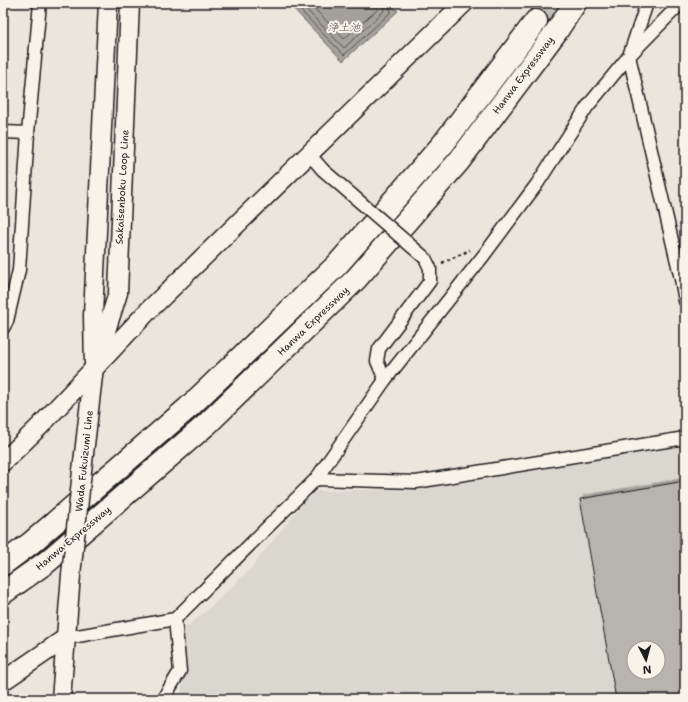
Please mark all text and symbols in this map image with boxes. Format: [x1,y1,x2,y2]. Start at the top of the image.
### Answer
water label: 浄土池 [328,20,361,35]
street label: Hanwa Expressway [490,33,557,116]
street label: Sakaisenboku Loop Line [113,129,132,245]
street label: Hanwa Expressway [275,283,352,358]
street label: Wada Fukuizumi Line [72,409,96,512]
street label: Hanwa Expressway [33,503,113,573]
north arrow [626,640,666,680]
text: N [642,662,652,677]

